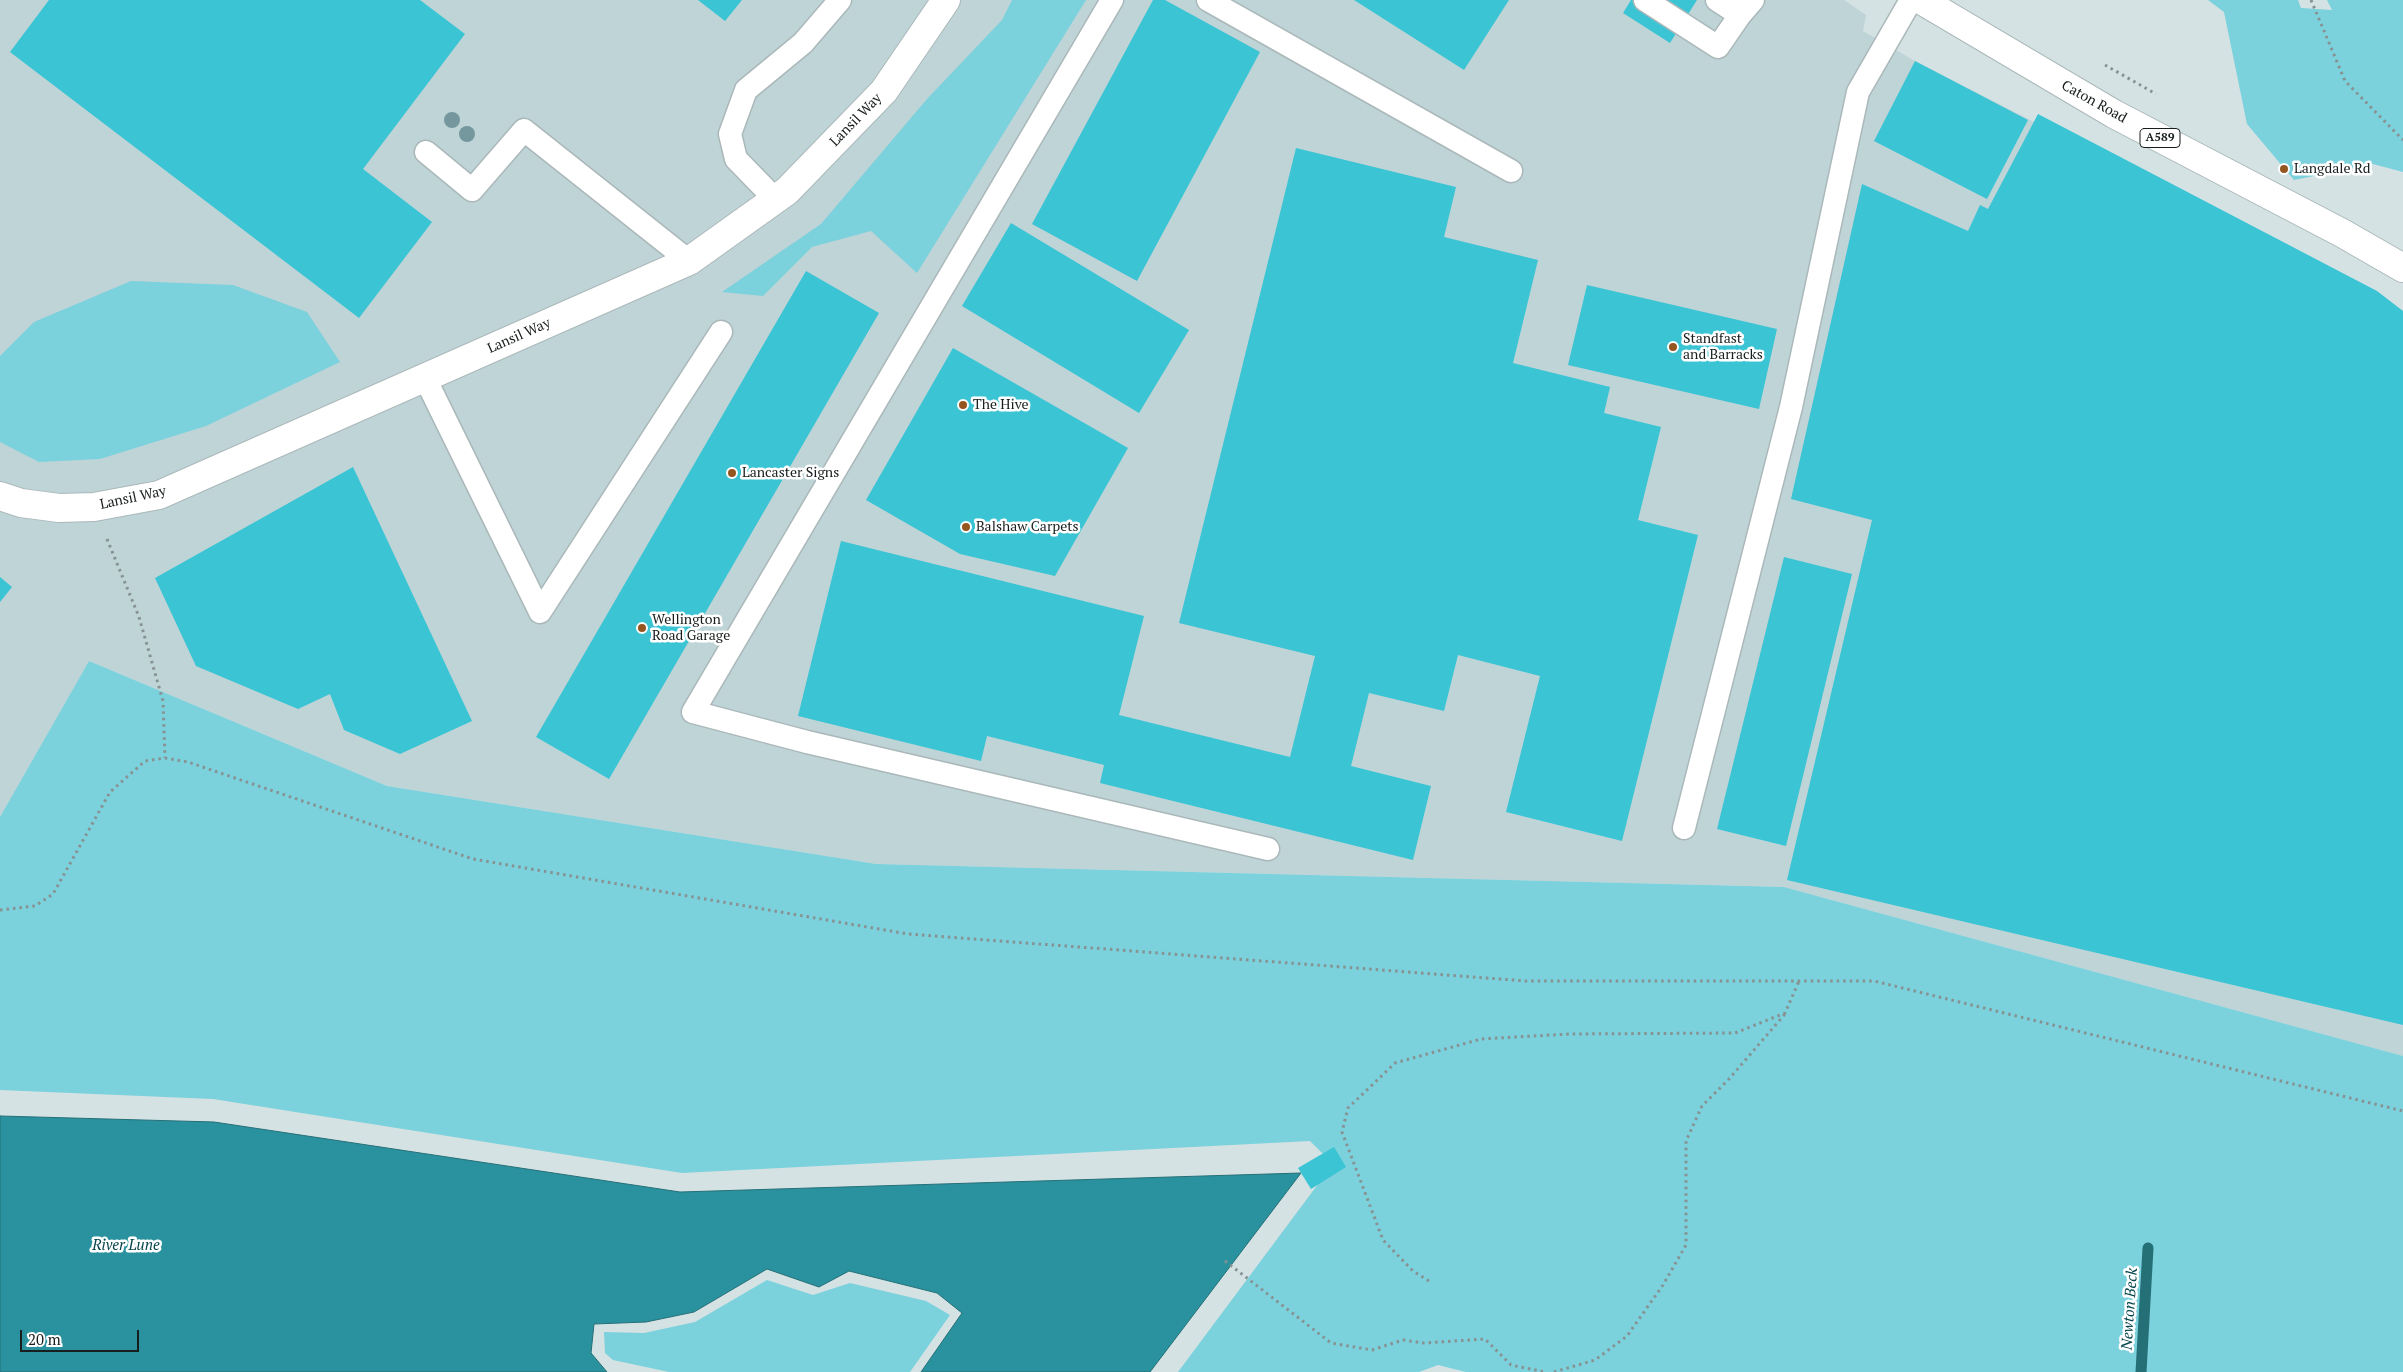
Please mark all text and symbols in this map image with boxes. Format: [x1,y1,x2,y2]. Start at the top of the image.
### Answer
street label: Caton Road [2058,77,2130,127]
street label: Lansil Way [827,90,885,150]
road number: A589 [2140,128,2180,148]
place label: Langdale Rd [2294,161,2371,177]
marker: Langdale Rd [2278,163,2290,175]
street label: Lansil Way [485,315,553,357]
place label: Standfast and Barracks [1683,331,1763,364]
marker: Standfast and Barracks [1667,341,1679,353]
place label: The Hive [973,397,1029,413]
marker: The Hive [957,399,969,411]
place label: Lancaster Signs [742,465,839,481]
marker: Lancaster Signs [726,467,738,479]
street label: Lansil Way [98,483,168,513]
place label: Balshaw Carpets [976,519,1079,535]
marker: Balshaw Carpets [960,521,972,533]
place label: Wellington Road Garage [652,612,730,644]
marker: Wellington Road Garage [636,622,648,634]
water label: River Lune [92,1237,160,1255]
water label: Newton Beck [2118,1267,2142,1351]
scale bar [22,1320,141,1352]
text: 20 m [28,1329,61,1349]

